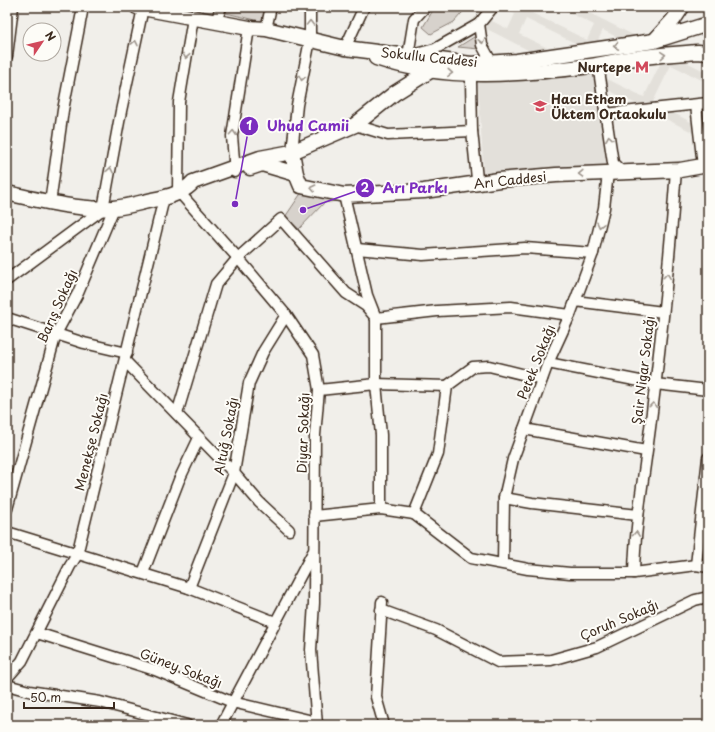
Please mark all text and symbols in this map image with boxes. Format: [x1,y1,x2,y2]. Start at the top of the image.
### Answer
one-way arrow [306,20,314,26]
north arrow [22,22,62,62]
text: N [41,28,60,45]
one-way arrow [477,37,485,44]
one-way arrow [131,40,139,46]
one-way arrow [613,41,619,50]
street label: Sokullu Caddesi [380,42,478,71]
one-way arrow [660,51,666,60]
one-way arrow [183,53,191,59]
place label: Nurtepe [578,57,631,76]
metro station icon: Nurtepe [634,59,650,75]
one-way arrow [447,68,453,77]
one-way arrow [298,75,307,81]
place label: Hacı Ethem Üktem Ortaokulu [551,89,667,123]
school or university icon: Hacı Ethem Üktem Ortaokulu [532,98,548,114]
callout: Uhud Camii [239,113,358,139]
text: Uhud Camii [267,115,349,136]
text: 1 [246,116,252,134]
one-way arrow [229,130,238,136]
one-way arrow [605,134,614,141]
street label: Arı Caddesi [473,166,547,193]
one-way arrow [105,167,114,173]
one-way arrow [578,169,584,178]
callout: Arı Parkı [355,175,456,201]
text: Arı Parkı [383,177,448,198]
text: 2 [361,178,370,196]
one-way arrow [309,185,316,193]
one-way arrow [596,221,605,228]
street label: Barış Sokağı [32,266,81,346]
one-way arrow [663,273,672,279]
street label: Şair Nigar Sokağı [626,314,659,425]
street label: Petek Sokağı [512,321,559,402]
street label: Menekşe Sokağı [69,391,112,493]
street label: Diyar Sokağı [292,392,313,474]
street label: Altuğ Sokağı [209,395,242,476]
one-way arrow [648,402,657,408]
one-way arrow [632,531,641,537]
street label: Çoruh Sokağı [577,594,661,645]
street label: Güney Sokağı [137,643,225,692]
scale bar [24,684,114,710]
text: 50 m [30,688,61,706]

